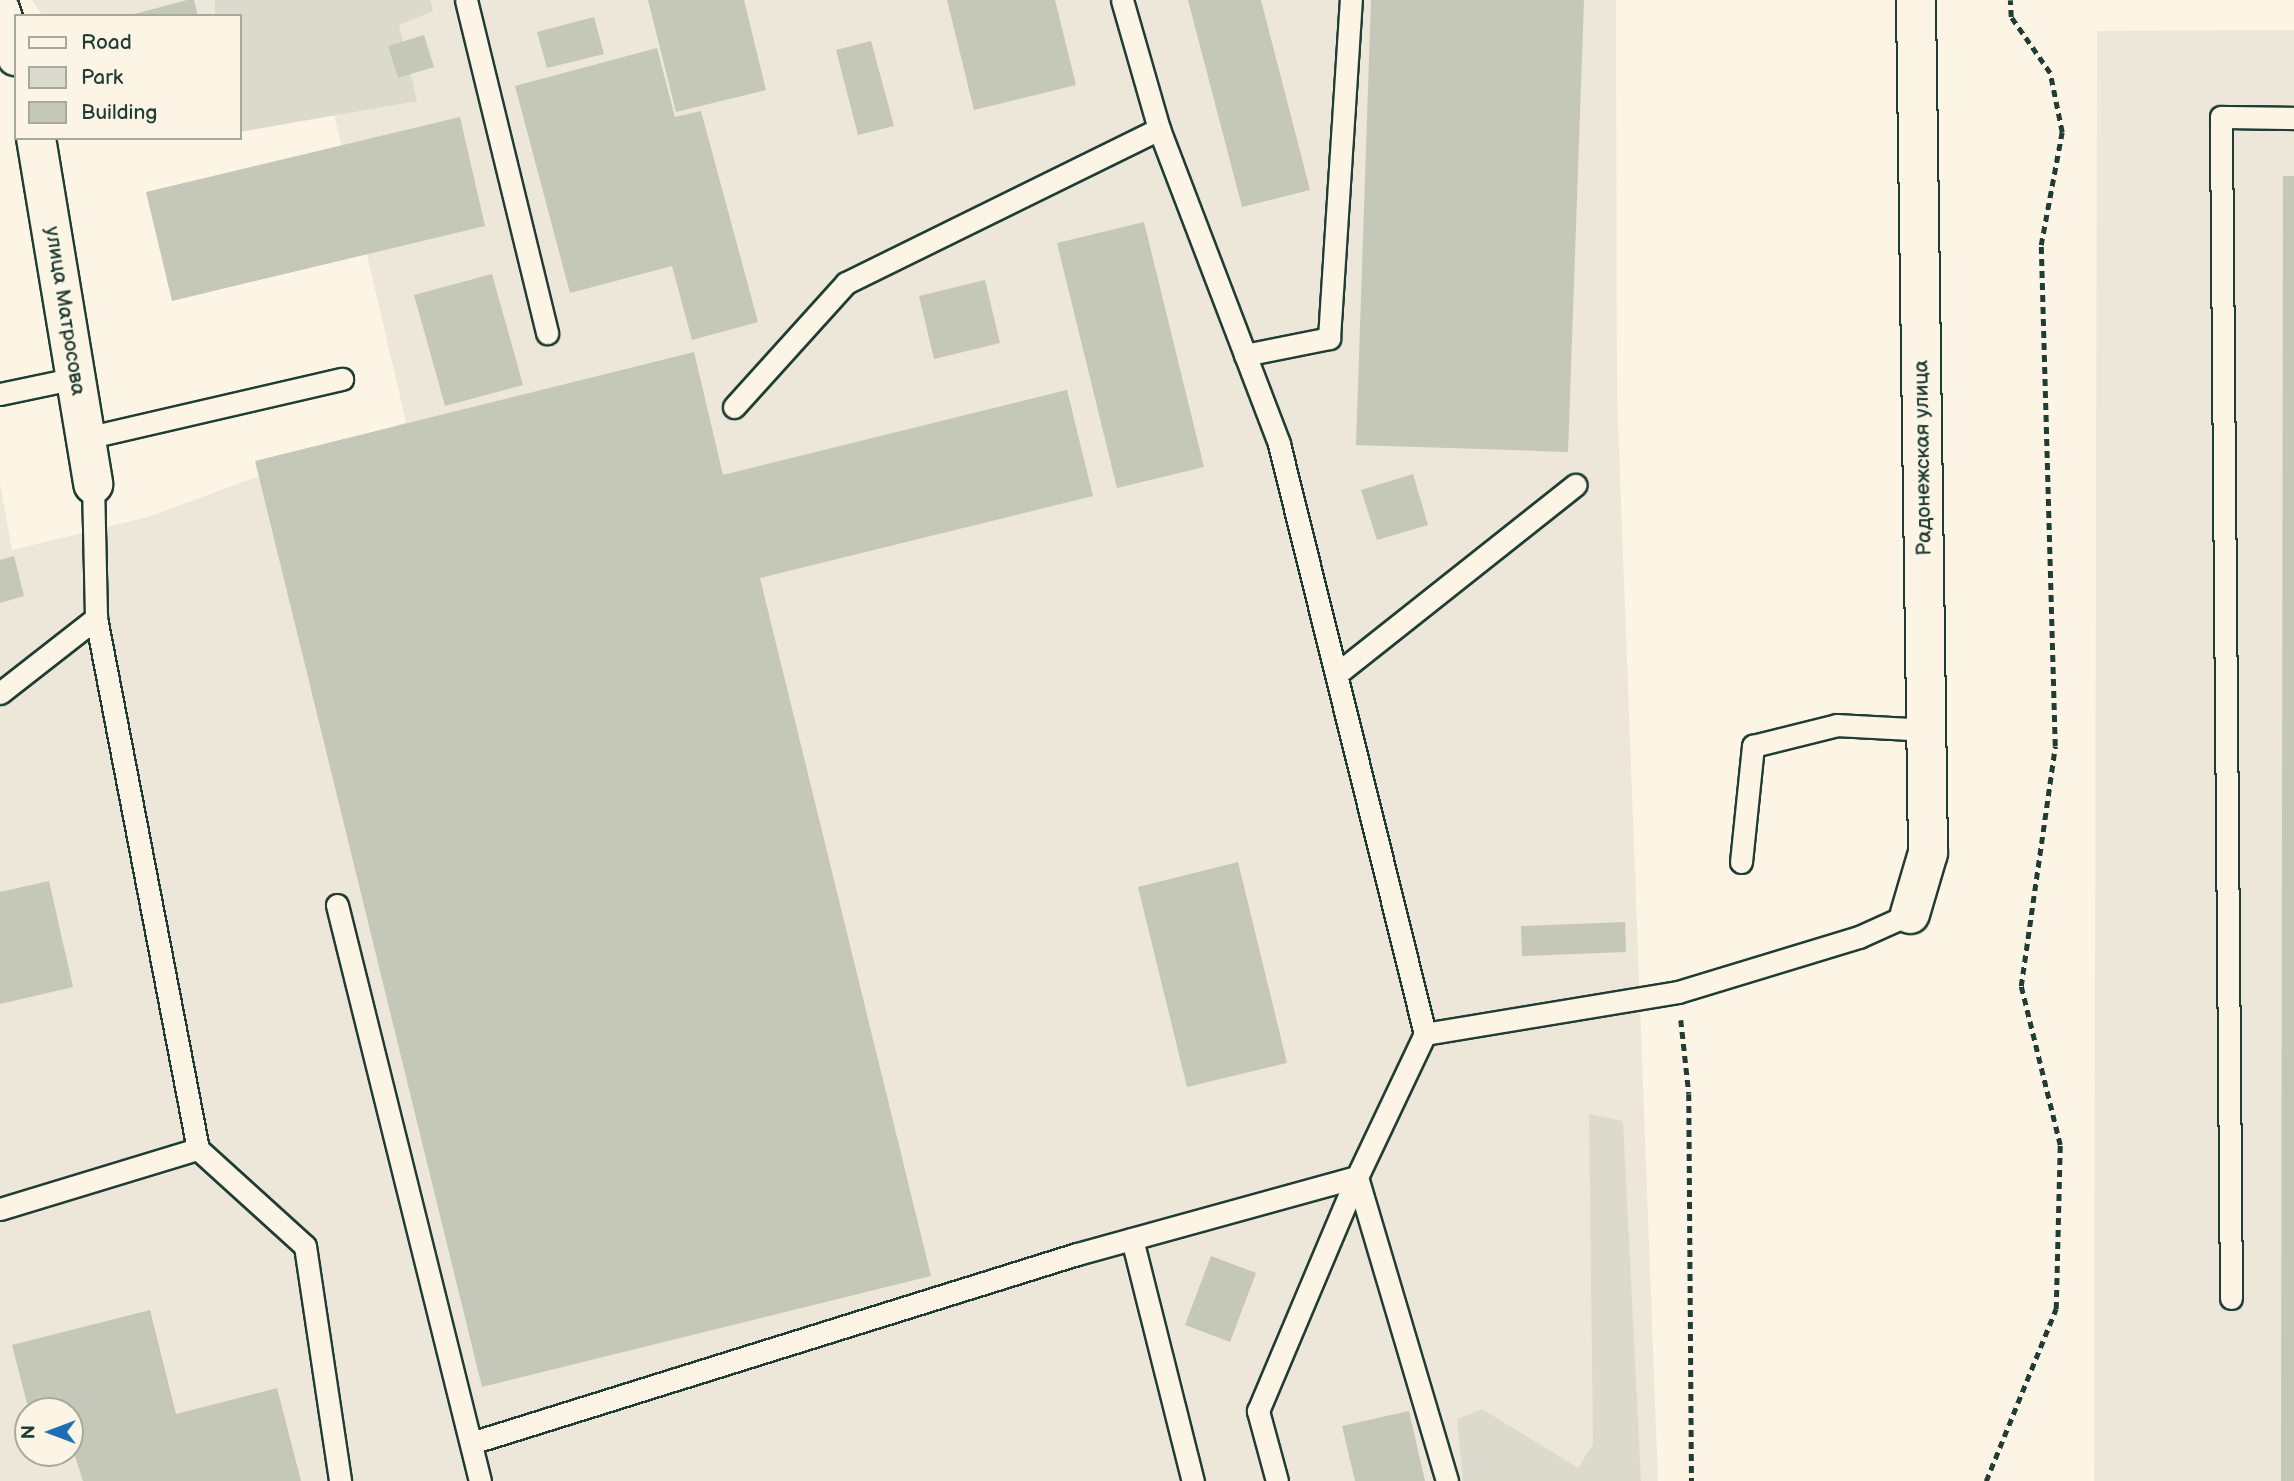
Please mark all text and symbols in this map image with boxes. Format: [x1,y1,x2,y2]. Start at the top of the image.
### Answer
legend [14,14,242,140]
text: Road [81,30,132,55]
text: Park [81,65,123,90]
text: Building [81,100,157,125]
street label: улица Матросова [39,225,91,397]
street label: Радонежская улица [1909,360,1937,556]
north arrow [14,1397,84,1467]
text: N [18,1425,41,1439]

